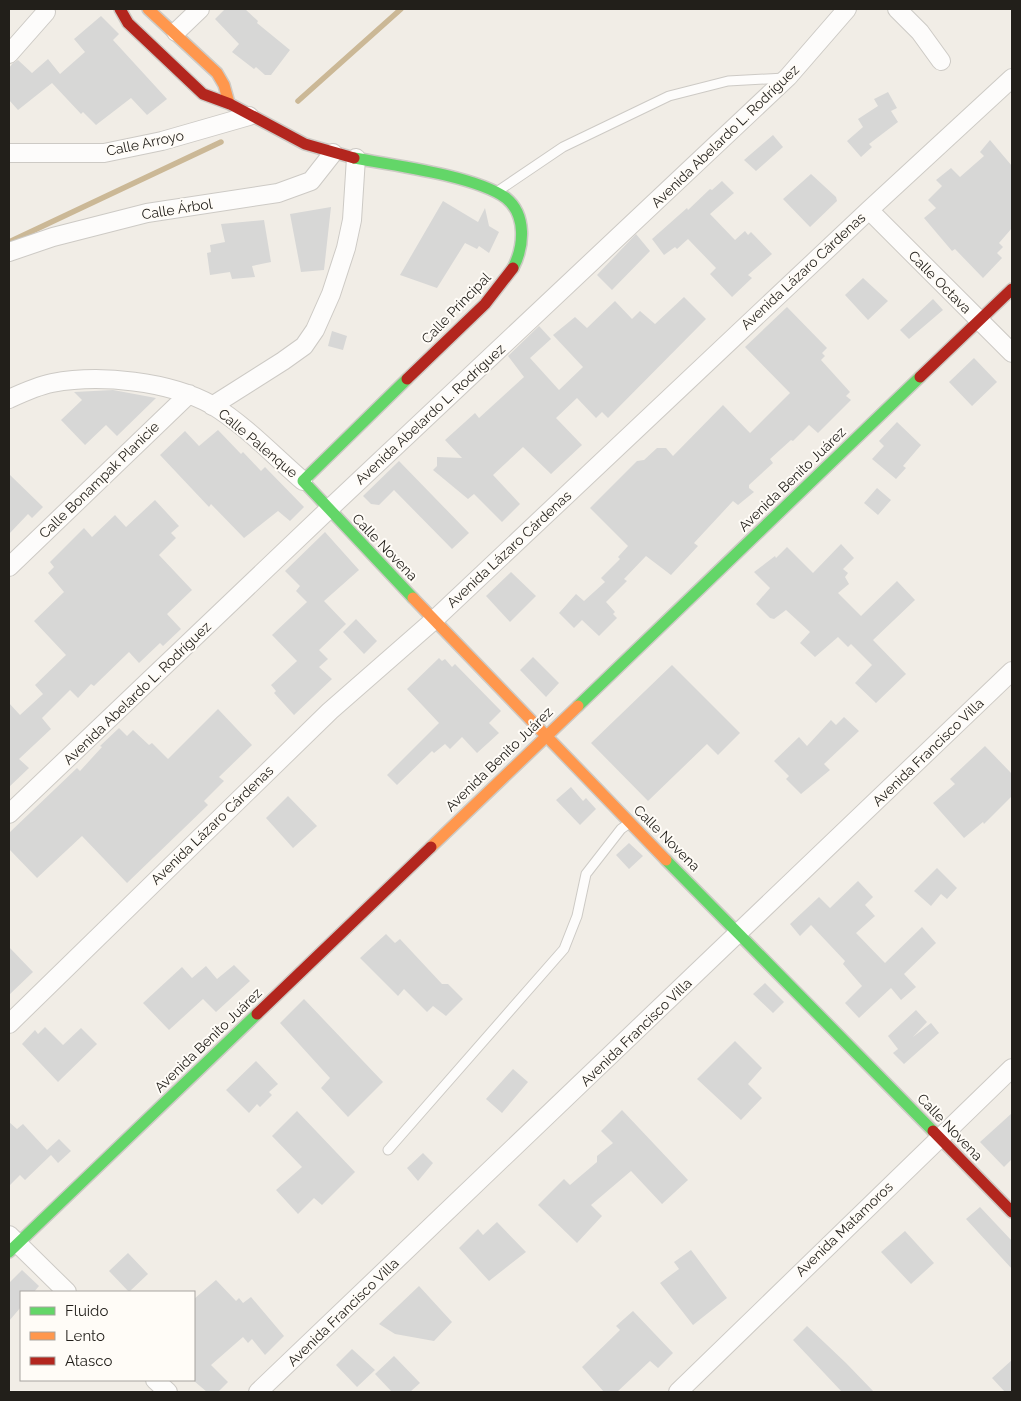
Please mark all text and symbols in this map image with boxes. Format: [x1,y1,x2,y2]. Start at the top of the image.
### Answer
street label: Avenida Abelardo L. Rodríguez [648,61,802,211]
street label: Calle Arroyo [105,127,185,159]
street label: Calle Árbol [140,194,214,222]
street label: Avenida Lázaro Cárdenas [738,209,869,333]
street label: Calle Octava [905,247,975,317]
street label: Calle Principal [418,269,494,347]
street label: Avenida Abelardo L. Rodríguez [352,340,508,488]
street label: Calle Palenque [215,405,301,481]
street label: Calle Bonampak Planicie [36,418,162,542]
street label: Avenida Benito Juárez [735,424,849,534]
street label: Avenida Lázaro Cárdenas [444,487,575,611]
street label: Calle Novena [349,510,421,584]
street label: Avenida Abelardo L. Rodríguez [60,618,214,768]
street label: Avenida Francisco Villa [869,695,987,809]
street label: Avenida Benito Juárez [442,704,556,814]
street label: Avenida Lázaro Cárdenas [147,762,277,888]
street label: Calle Novena [631,802,703,874]
street label: Avenida Francisco Villa [577,975,695,1089]
street label: Avenida Benito Juárez [151,985,265,1095]
street label: Calle Novena [914,1090,986,1164]
street label: Avenida Matamoros [792,1178,896,1279]
street label: Avenida Francisco Villa [284,1255,402,1369]
legend [20,1291,195,1381]
text: Fluido [65,1302,108,1320]
text: Lento [65,1327,105,1345]
text: Atasco [65,1352,112,1370]

